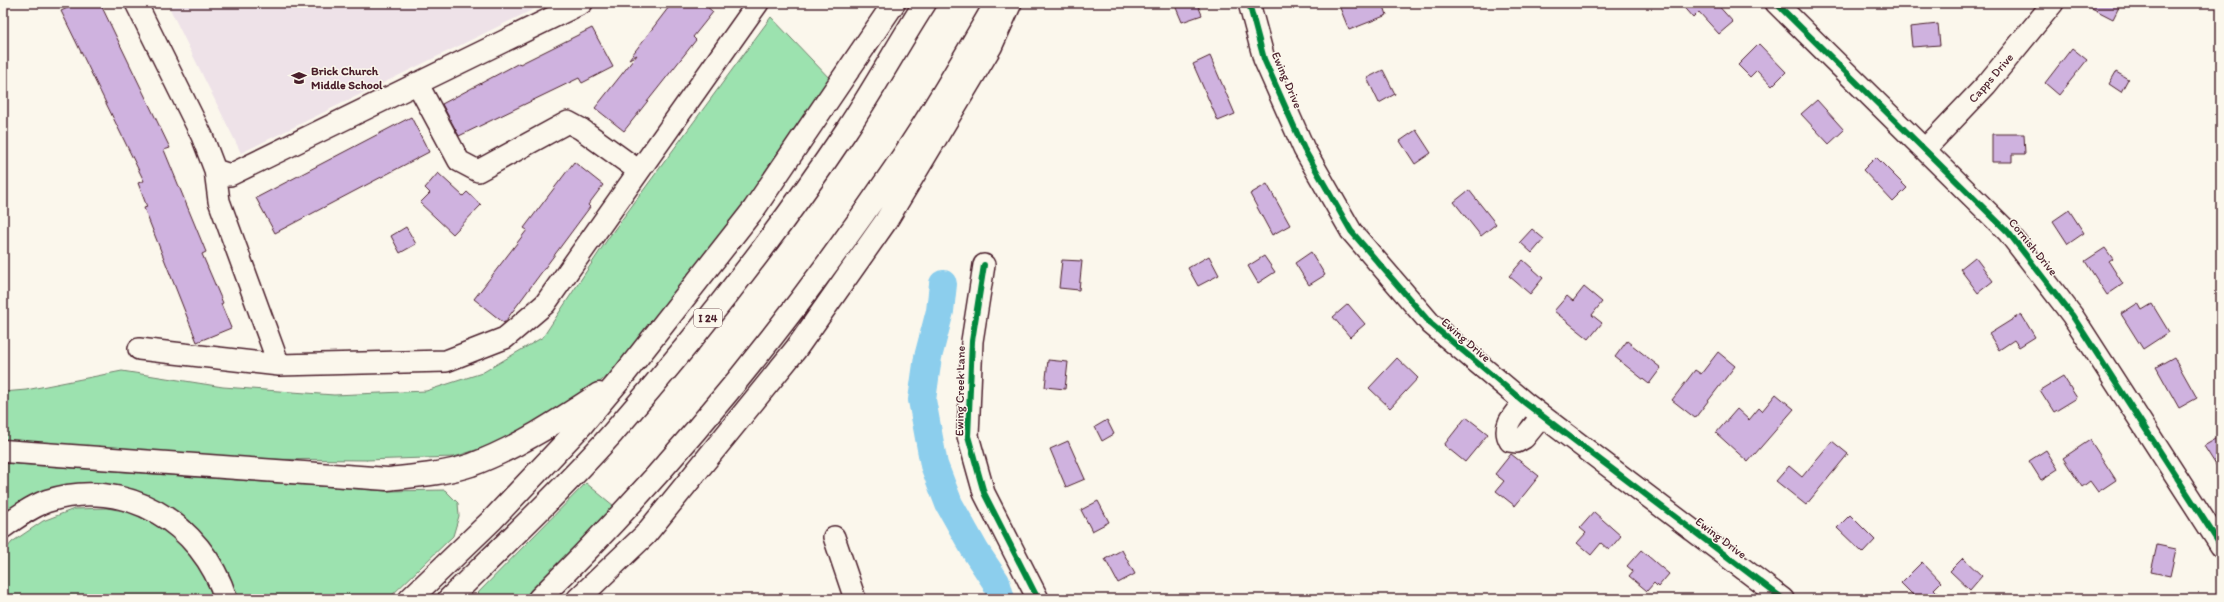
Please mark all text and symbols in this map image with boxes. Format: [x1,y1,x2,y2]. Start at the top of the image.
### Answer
street label: Ewing Drive [1269,50,1305,111]
street label: Capps Drive [1966,50,2016,106]
place label: Brick Church Middle School [311,64,383,92]
school or university icon: Brick Church Middle School [290,69,308,87]
street label: Cornish Drive [2006,216,2060,279]
road number: I 24 [694,309,722,327]
street label: Ewing Drive [1439,315,1493,365]
street label: Ewing Creek Lane [952,345,968,436]
street label: Ewing Drive [1693,514,1749,562]

